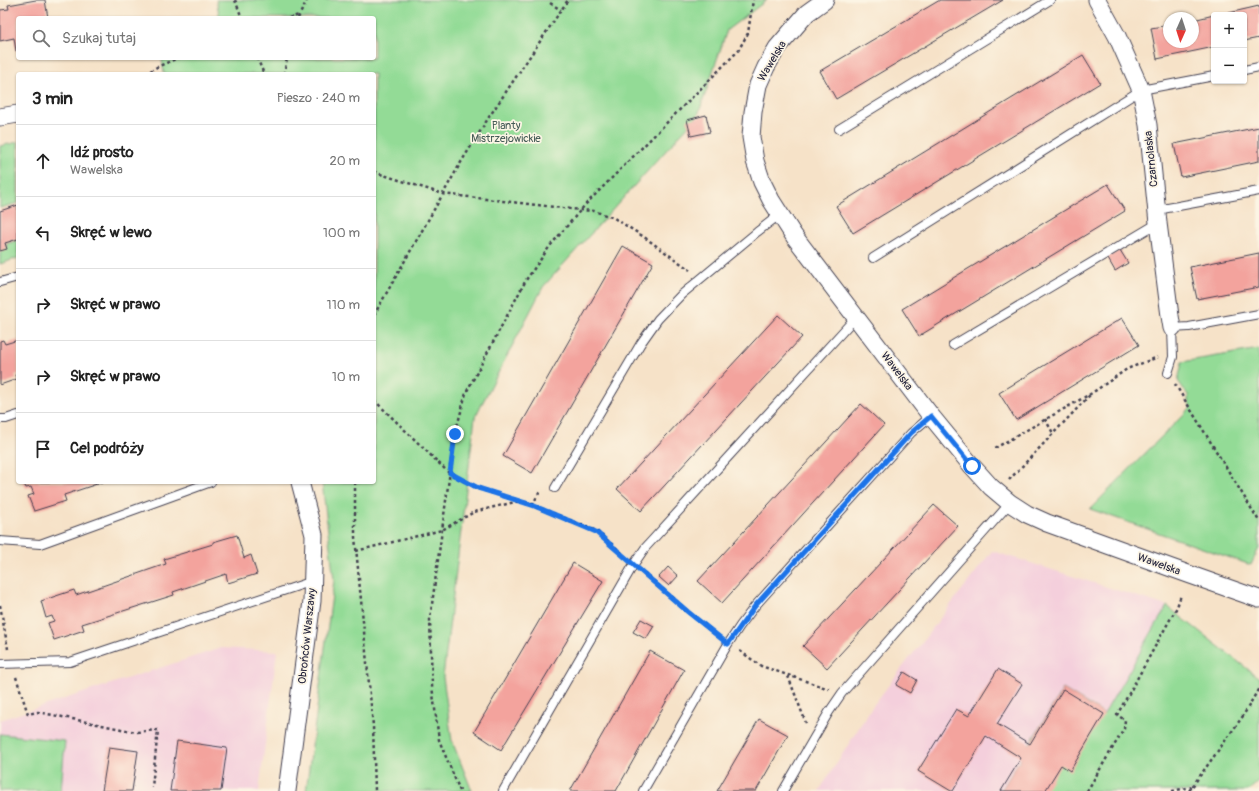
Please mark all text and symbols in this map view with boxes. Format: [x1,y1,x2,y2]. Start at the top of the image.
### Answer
north arrow [1163,12,1199,48]
map controls [1211,12,1247,84]
button: + [1211,12,1247,48]
search box [16,16,376,60]
icon: search [30,27,52,49]
text: Szukaj tutaj [62,29,136,48]
street label: Wawelska [755,39,789,83]
button: − [1211,48,1247,84]
text: 3 min [32,88,73,109]
text: Pieszo · 240 m [277,90,360,106]
park label: Planty Mistrzejowickie [471,119,541,145]
street label: Czarnolaska [1142,130,1160,188]
text: Idź prosto [70,143,134,162]
icon: ahead [32,150,54,172]
text: 20 m [329,153,360,169]
text: Wawelska [70,162,123,178]
icon: left [32,222,54,244]
text: Skręć w lewo [70,223,152,242]
text: 100 m [323,225,360,241]
icon: right [32,294,54,316]
text: Skręć w prawo [70,295,160,314]
text: 110 m [327,297,360,313]
street label: Wawelska [878,349,916,393]
icon: right [32,366,54,388]
text: Skręć w prawo [70,367,160,386]
text: 10 m [332,369,360,385]
route end [446,425,464,443]
icon: arrive [32,438,54,460]
text: Cel podróży [70,439,144,458]
route start [963,457,981,475]
street label: Wawelska [1136,550,1182,578]
street label: Obrońców Warszawy [296,587,319,684]

